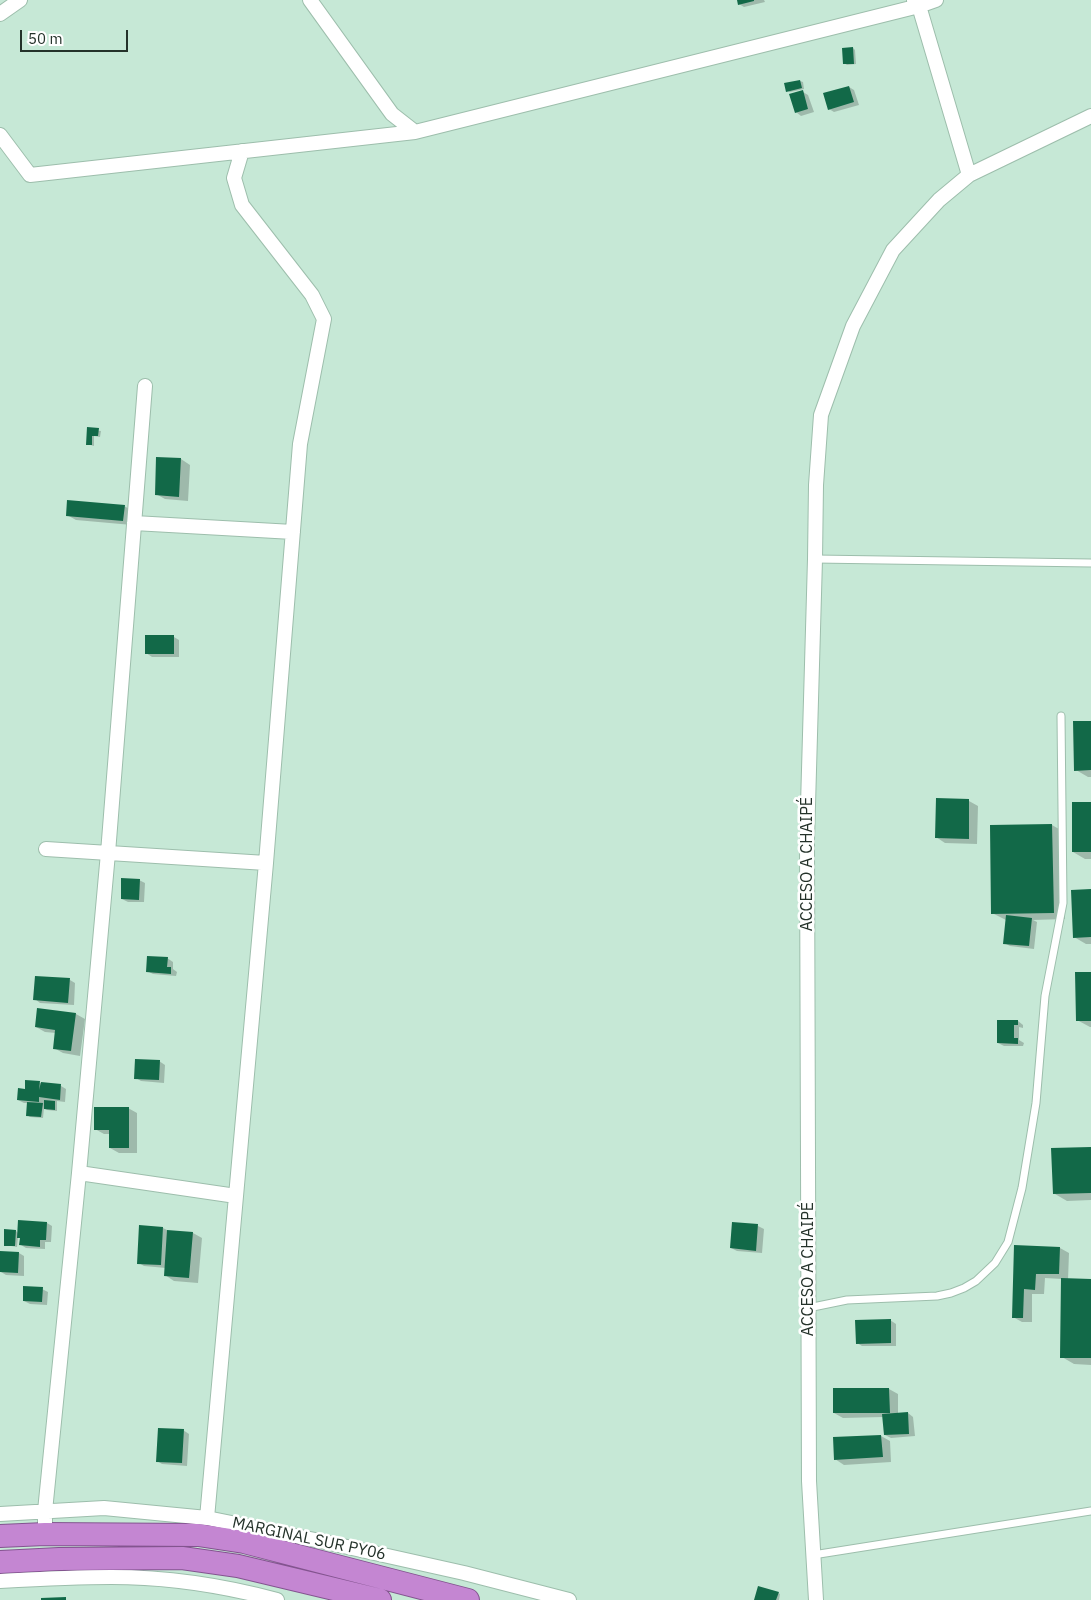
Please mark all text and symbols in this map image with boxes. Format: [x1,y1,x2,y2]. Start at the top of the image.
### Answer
scale bar [22,20,130,52]
text: 50 m [28,29,63,48]
street label: ACCESO A CHAIPÉ [797,797,817,931]
street label: ACCESO A CHAIPÉ [798,1202,818,1336]
street label: MARGINAL SUR PY06 [230,1513,388,1565]

